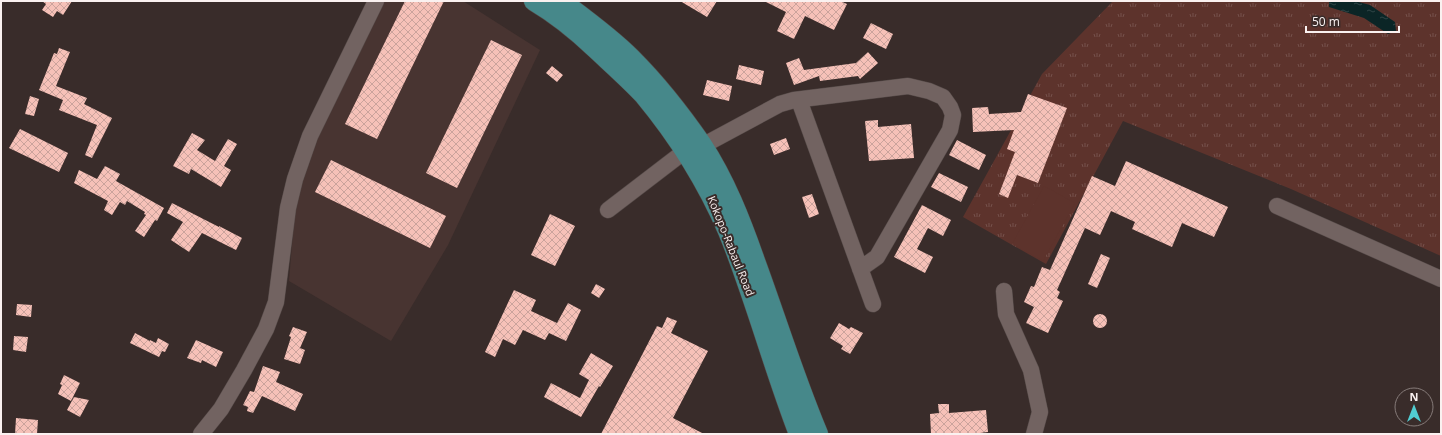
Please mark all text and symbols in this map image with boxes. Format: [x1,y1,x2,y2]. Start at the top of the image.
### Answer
scale bar [1306,8,1399,34]
text: 50 m [1312,13,1340,30]
street label: Kokopo-Rabaul Road [704,193,758,298]
north arrow [1394,387,1434,427]
text: N [1410,389,1418,404]

